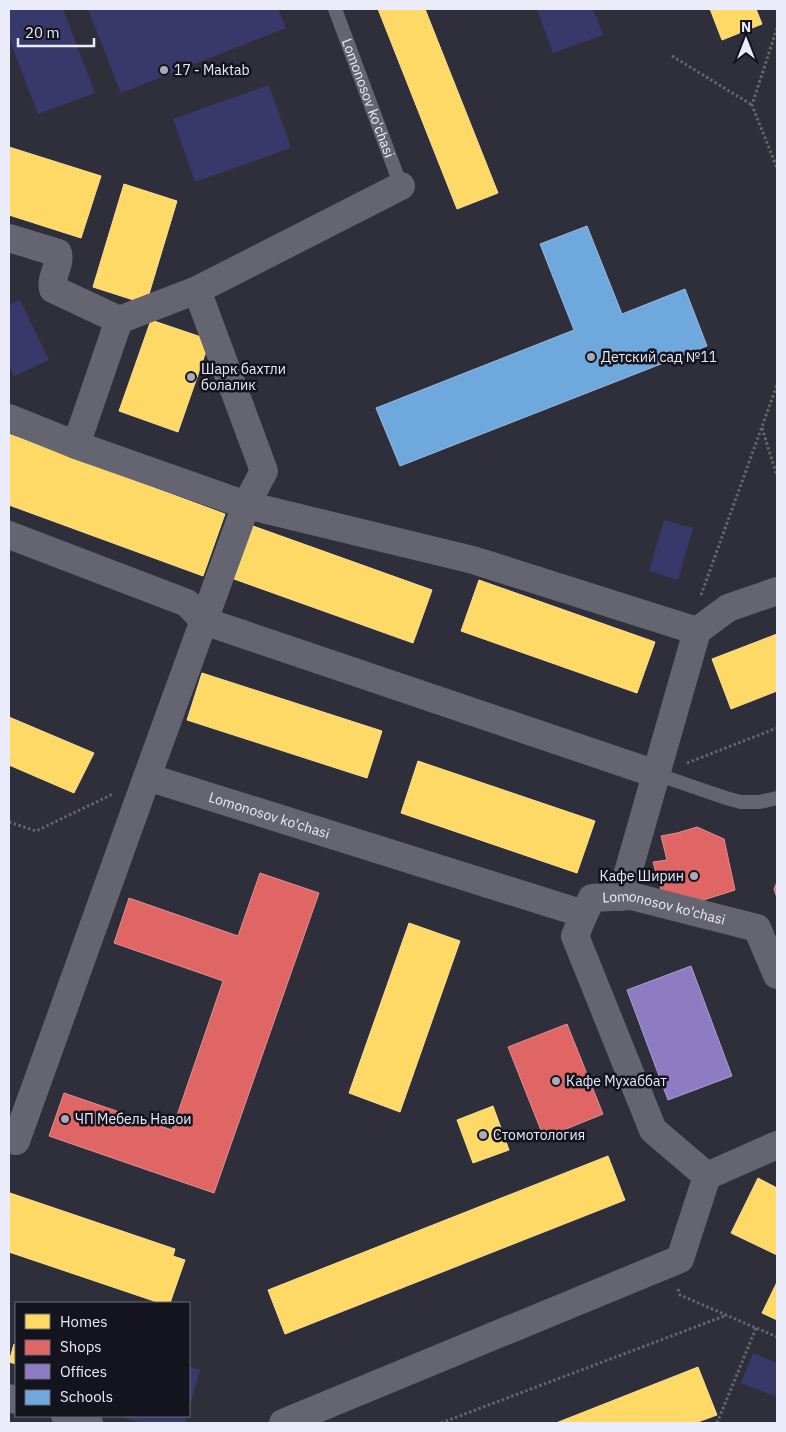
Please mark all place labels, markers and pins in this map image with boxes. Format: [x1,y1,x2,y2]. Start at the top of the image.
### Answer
place label: 17 - Maktab [174,61,250,79]
marker: 17 - Maktab [158,64,170,76]
place label: Детский сад №11 [601,348,717,366]
marker: Детский сад №11 [585,351,597,363]
place label: Шарк бахтли болалик [201,360,286,394]
marker: Шарк бахтли болалик [185,371,197,383]
place label: Кафе Ширин [600,867,684,885]
marker: Кафе Ширин [688,870,700,882]
place label: Кафе Мухаббат [566,1072,667,1090]
marker: Кафе Мухаббат [550,1075,562,1087]
place label: ЧП Мебель Навои [75,1110,192,1128]
marker: ЧП Мебель Навои [59,1113,71,1125]
place label: Стомотология [493,1126,585,1144]
marker: Стомотология [477,1129,489,1141]

